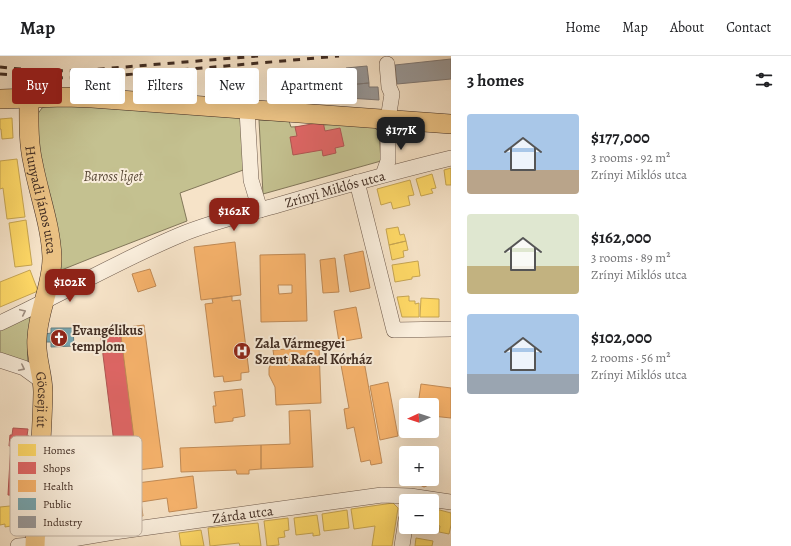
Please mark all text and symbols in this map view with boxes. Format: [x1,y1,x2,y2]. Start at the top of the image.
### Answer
text: Map [20,15,55,41]
text: Home [565,18,600,37]
text: Map [622,18,648,37]
text: About [670,18,704,37]
text: Contact [726,18,771,37]
chip: Buy [12,68,62,104]
chip: Rent [70,68,125,104]
chip: Filters [133,68,197,104]
chip: New [205,68,259,104]
chip: Apartment [267,68,357,104]
text: 3 homes [467,69,524,92]
icon: filters [753,69,775,91]
pin: $177K [373,117,429,151]
text: $177K [386,121,416,138]
text: $177,000 [591,126,650,149]
icon: home [499,130,547,178]
street label: Hunyadi János utca [21,144,61,255]
text: 3 rooms · 92 m² [591,149,670,166]
street label: Zrínyi Miklós utca [282,166,388,212]
text: Zrínyi Miklós utca [591,166,687,183]
park label: Baross liget [84,167,143,186]
pin: $162K [206,198,262,232]
text: $162K [218,202,250,219]
text: $162,000 [591,226,651,249]
icon: home [499,230,547,278]
text: 3 rooms · 89 m² [591,249,670,266]
text: Zrínyi Miklós utca [591,266,687,283]
pin: $102K [42,269,98,303]
text: $102K [54,273,86,290]
one-way arrow [18,309,26,317]
place label: Evangélikus templom [72,321,143,356]
text: $102,000 [591,326,652,349]
church icon: Evangélikus templom [49,328,69,348]
icon: home [499,330,547,378]
place label: Zala Vármegyei Szent Rafael Kórház [255,334,373,369]
hospital icon: Zala Vármegyei Szent Rafael Kórház [232,341,252,361]
text: 2 rooms · 56 m² [591,349,671,366]
one-way arrow [18,363,25,371]
text: Zrínyi Miklós utca [591,366,687,383]
street label: Göcseji út [31,370,53,429]
north arrow [399,398,439,438]
map controls [399,398,439,534]
legend [10,436,142,536]
text: Homes [43,443,75,458]
button: + [399,446,439,486]
text: Shops [43,461,70,476]
text: Health [43,479,73,494]
button: − [399,494,439,534]
text: Public [43,497,71,512]
street label: Zárda utca [211,501,275,528]
text: Industry [43,515,82,530]

